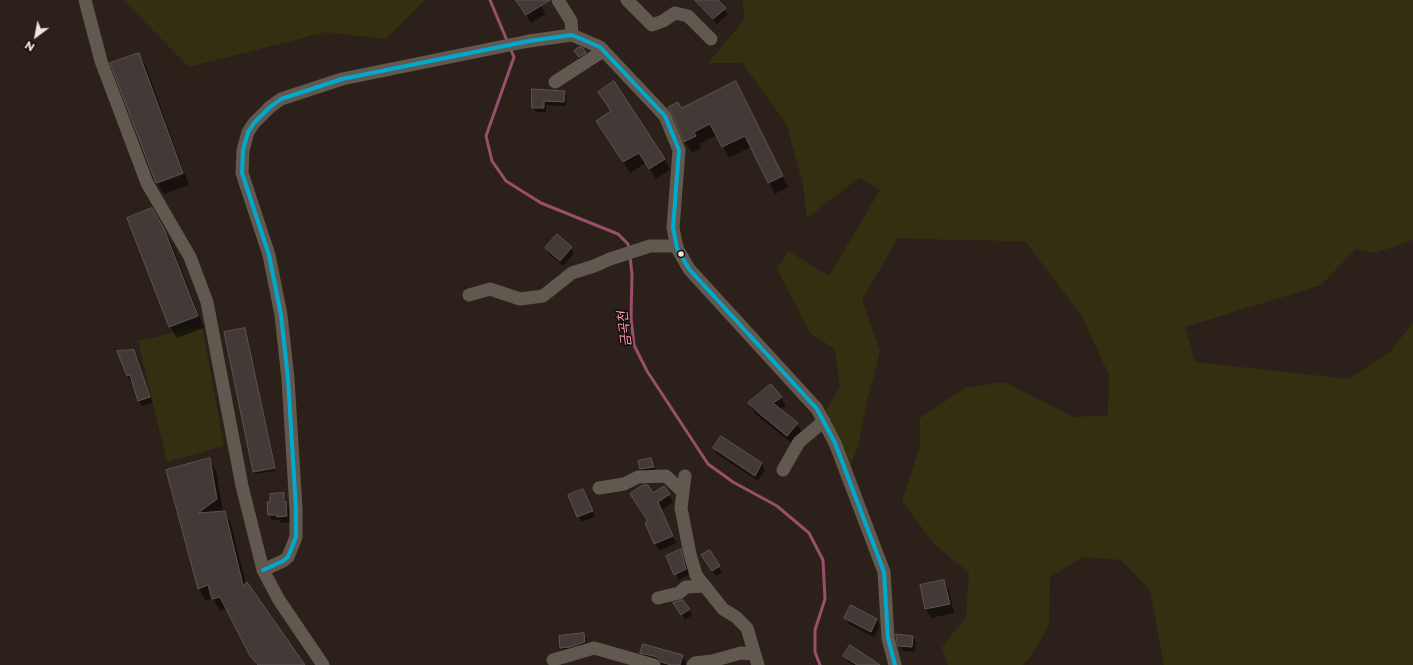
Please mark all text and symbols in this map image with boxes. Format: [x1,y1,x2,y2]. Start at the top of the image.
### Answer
north arrow [16,16,56,56]
text: N [22,38,37,54]
unlabelled marker [676,249,686,259]
water label: 금곡천 [615,310,635,348]

